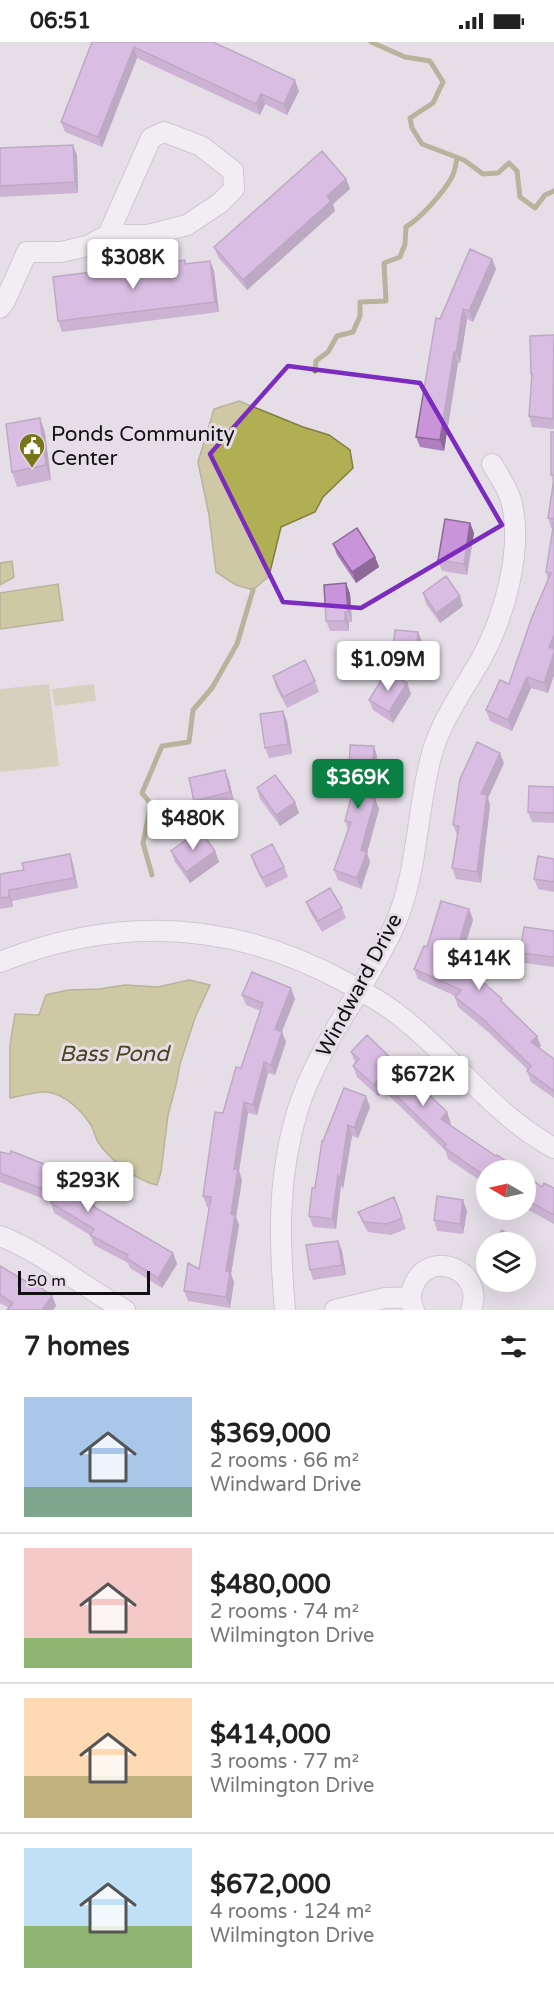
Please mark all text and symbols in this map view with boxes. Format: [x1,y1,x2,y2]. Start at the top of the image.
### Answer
text: 06:51 [30,8,91,34]
pin: $308K [91,239,175,290]
text: $308K [101,246,165,270]
place label: Ponds Community Center [51,422,235,471]
public building icon: Ponds Community Center [17,431,47,469]
pin: $1.09M [339,641,437,692]
text: $1.09M [351,648,425,672]
pin: $369K [316,759,400,810]
text: $369K [326,766,390,790]
pin: $480K [151,800,235,851]
text: $480K [161,807,225,831]
street label: Windward Drive [311,909,408,1061]
pin: $414K [437,940,521,991]
text: $414K [447,947,511,971]
water label: Bass Pond [59,1041,172,1067]
pin: $672K [381,1056,465,1107]
text: $672K [391,1063,455,1087]
north arrow [476,1160,536,1220]
map controls [476,1160,536,1292]
pin: $293K [46,1162,130,1213]
text: $293K [56,1169,120,1193]
button: layers [476,1232,536,1292]
scale bar [18,1268,150,1296]
text: 50 m [27,1271,66,1291]
icon: filters [497,1330,530,1363]
text: 7 homes [24,1331,130,1362]
text: $369,000 [210,1418,331,1449]
icon: home [72,1421,144,1493]
text: 2 rooms · 66 m² [210,1449,359,1473]
text: Windward Drive [210,1473,361,1497]
text: $480,000 [210,1569,331,1600]
icon: home [72,1572,144,1644]
text: 2 rooms · 74 m² [210,1600,359,1624]
text: Wilmington Drive [210,1624,374,1648]
text: $414,000 [210,1719,331,1750]
icon: home [72,1722,144,1794]
text: 3 rooms · 77 m² [210,1750,359,1774]
text: Wilmington Drive [210,1774,374,1798]
text: $672,000 [210,1869,331,1900]
icon: home [72,1872,144,1944]
text: 4 rooms · 124 m² [210,1900,372,1924]
text: Wilmington Drive [210,1924,374,1948]

